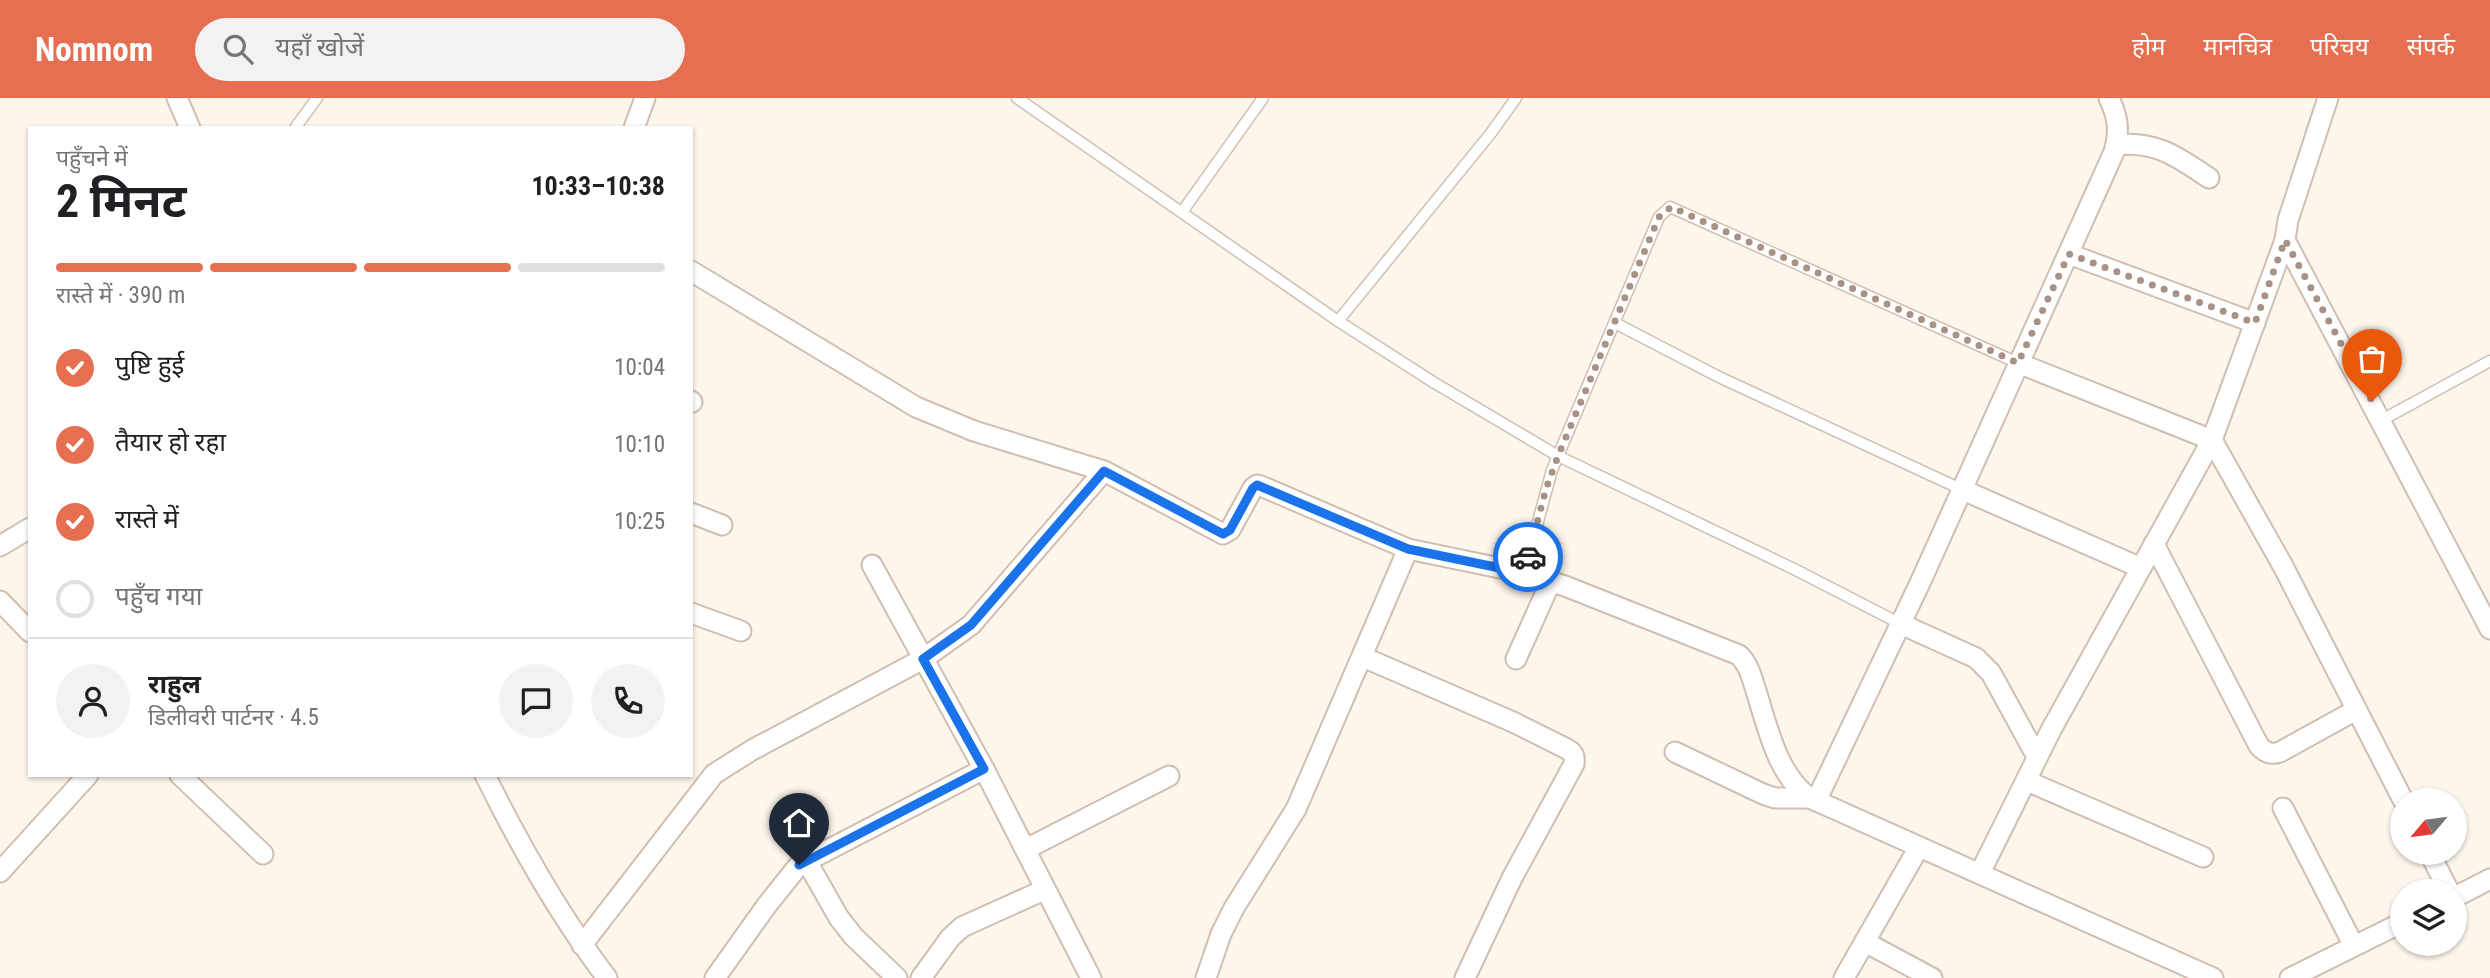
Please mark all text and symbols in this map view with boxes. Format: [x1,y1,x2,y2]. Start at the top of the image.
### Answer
search box [195,18,685,81]
text: Nomnom [35,30,153,69]
icon: search [219,30,257,68]
text: यहाँ खोजें [275,32,364,62]
text: होम [2132,33,2165,61]
text: मानचित्र [2203,33,2272,61]
text: परिचय [2310,33,2369,61]
text: संपर्क [2407,33,2455,61]
text: पहुँचने में [56,145,128,172]
text: 10:33–10:38 [531,171,665,201]
text: 2 मिनट [56,174,186,228]
text: रास्ते में · 390 m [56,282,185,309]
pin [2342,329,2402,401]
icon: bag [2353,340,2391,378]
icon: check [56,349,94,387]
text: पुष्टि हुई [115,350,184,380]
text: 10:04 [614,354,665,381]
icon: check [56,426,94,464]
text: तैयार हो रहा [115,427,226,457]
text: 10:10 [614,431,665,458]
icon: check [56,503,94,541]
text: रास्ते में [115,504,179,534]
text: 10:25 [614,508,665,535]
courier [1493,522,1563,592]
icon: car [1509,538,1547,576]
text: पहुँच गया [115,581,203,611]
button: person [56,664,130,738]
button: chat [499,664,573,738]
button: phone [591,664,665,738]
text: राहुल [148,669,201,699]
text: डिलीवरी पार्टनर · 4.5 [148,704,319,731]
north arrow [2390,788,2468,864]
map controls [2390,788,2467,956]
pin [769,793,829,865]
icon: home [780,804,818,842]
button: layers [2390,879,2467,956]

